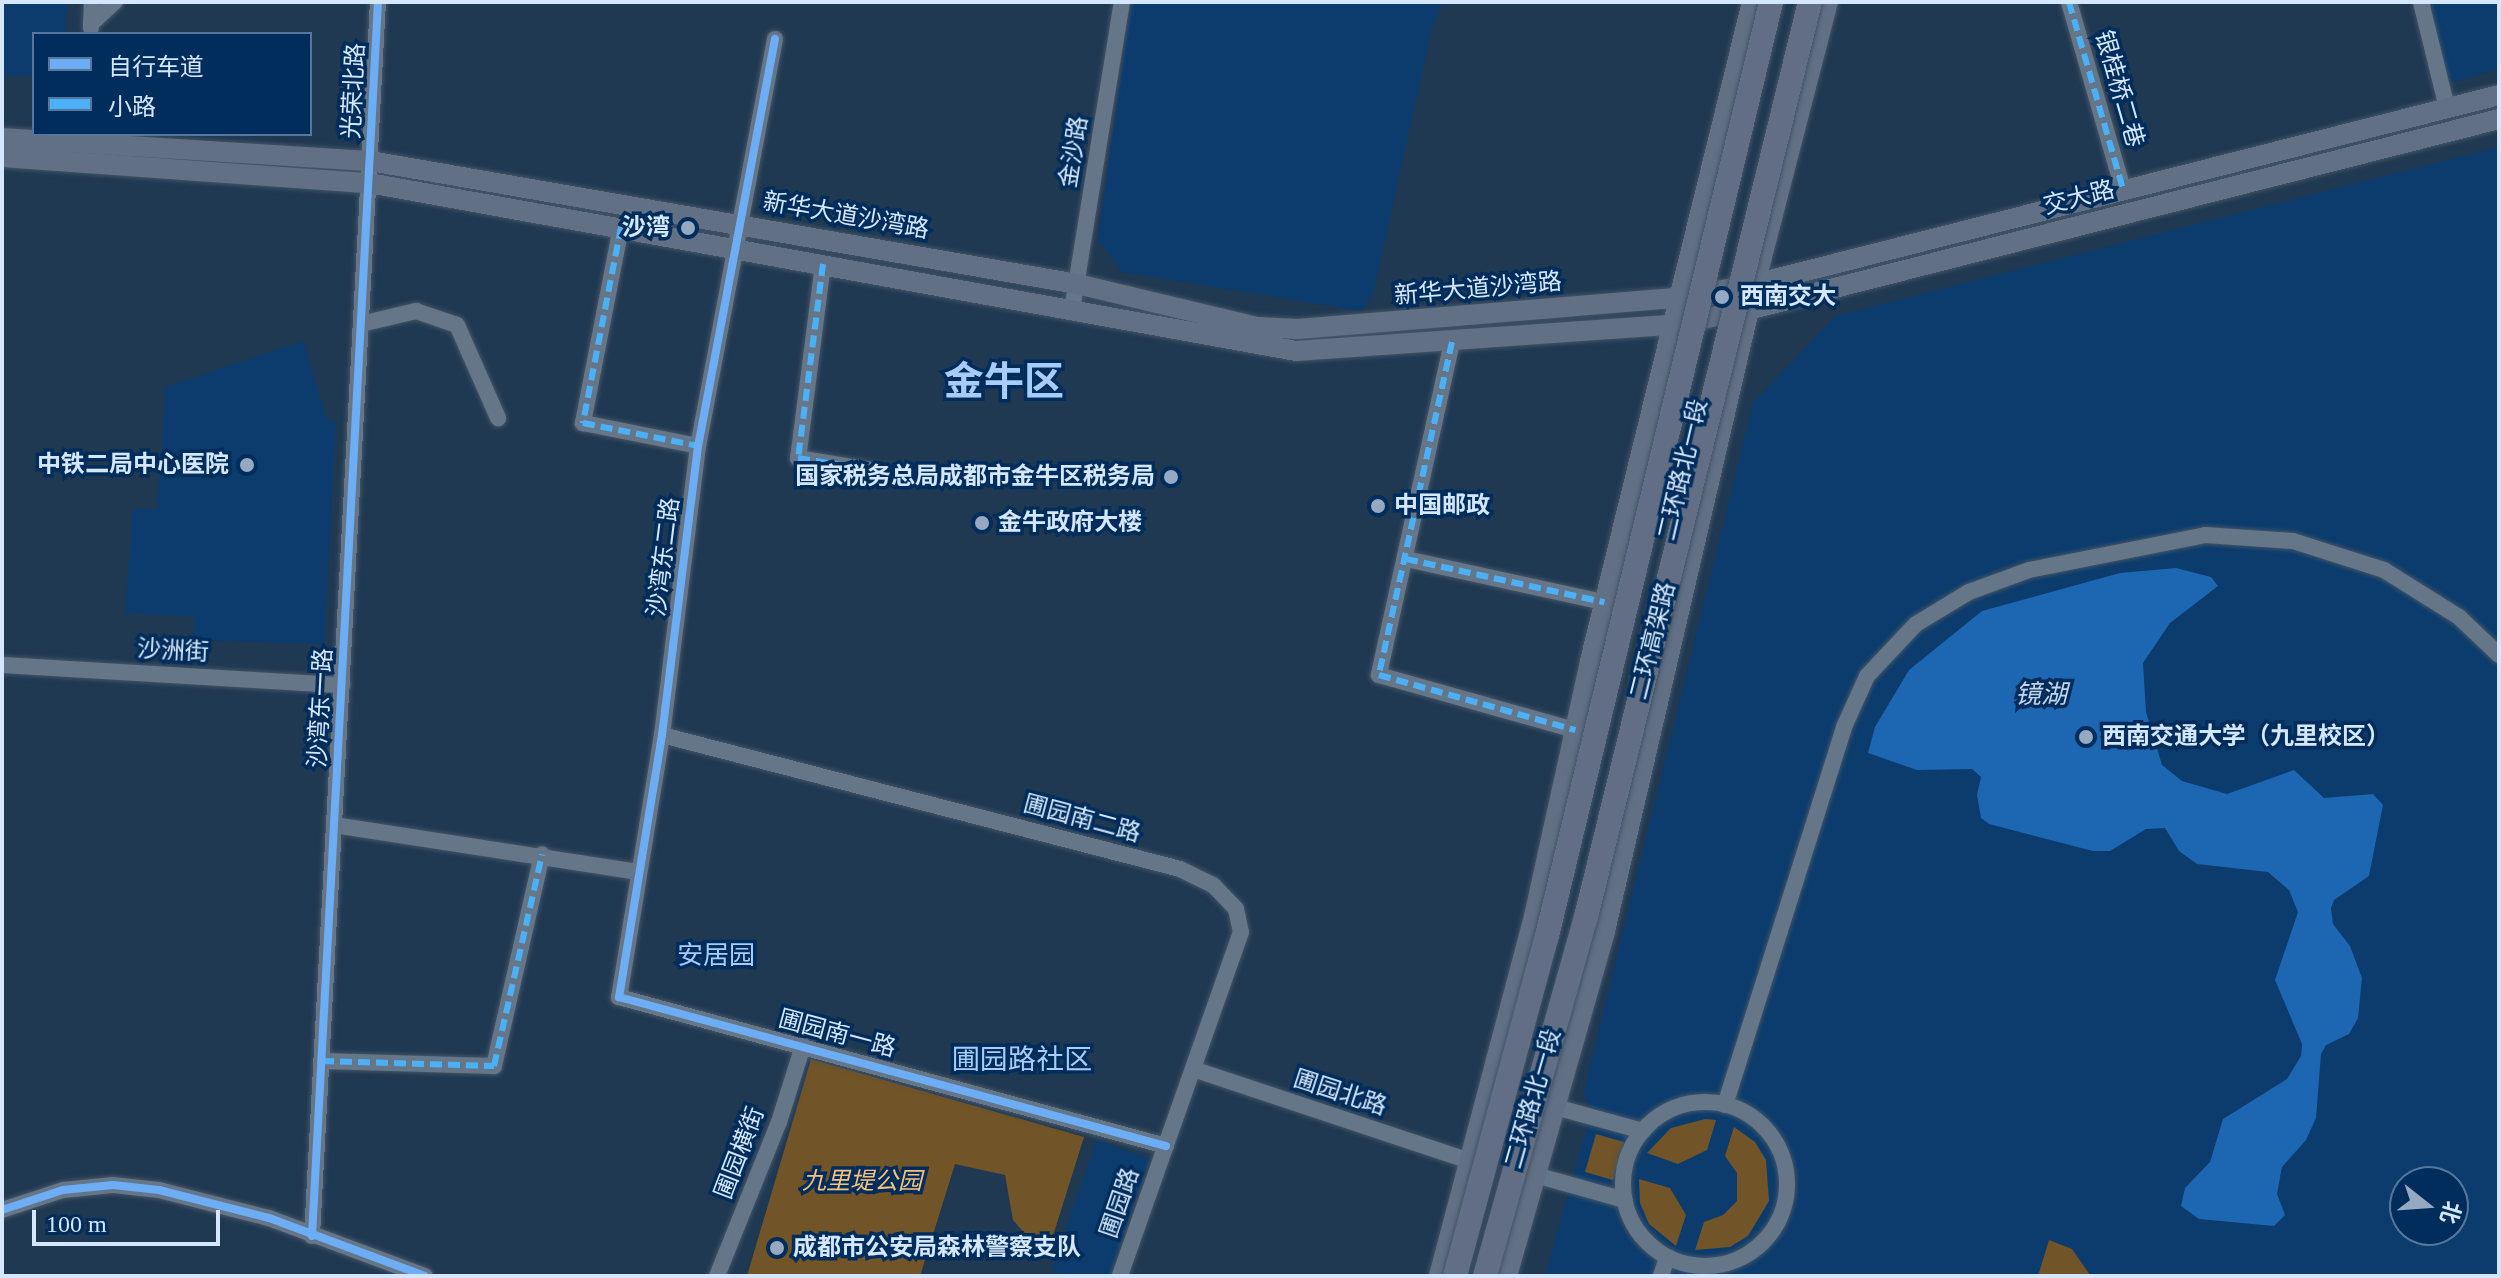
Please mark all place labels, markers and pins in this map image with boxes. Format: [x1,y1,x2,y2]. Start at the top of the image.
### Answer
place label: 沙湾 [622,214,670,242]
marker: 沙湾 [677,217,699,239]
place label: 西南交大 [1740,283,1836,311]
marker: 西南交大 [1711,286,1733,308]
place label: 中铁二局中心医院 [37,451,229,479]
marker: 中铁二局中心医院 [236,454,258,476]
place label: 国家税务总局成都市金牛区税务局 [795,463,1155,491]
marker: 国家税务总局成都市金牛区税务局 [1162,468,1180,486]
place label: 中国邮政 [1394,492,1490,520]
marker: 中国邮政 [1369,497,1387,515]
place label: 金牛政府大楼 [998,509,1142,537]
marker: 金牛政府大楼 [973,514,991,532]
place label: 西南交通大学（九里校区） [2102,723,2390,751]
marker: 西南交通大学（九里校区） [2077,728,2095,746]
place label: 成都市公安局森林警察支队 [793,1234,1081,1262]
marker: 成都市公安局森林警察支队 [768,1239,786,1257]

